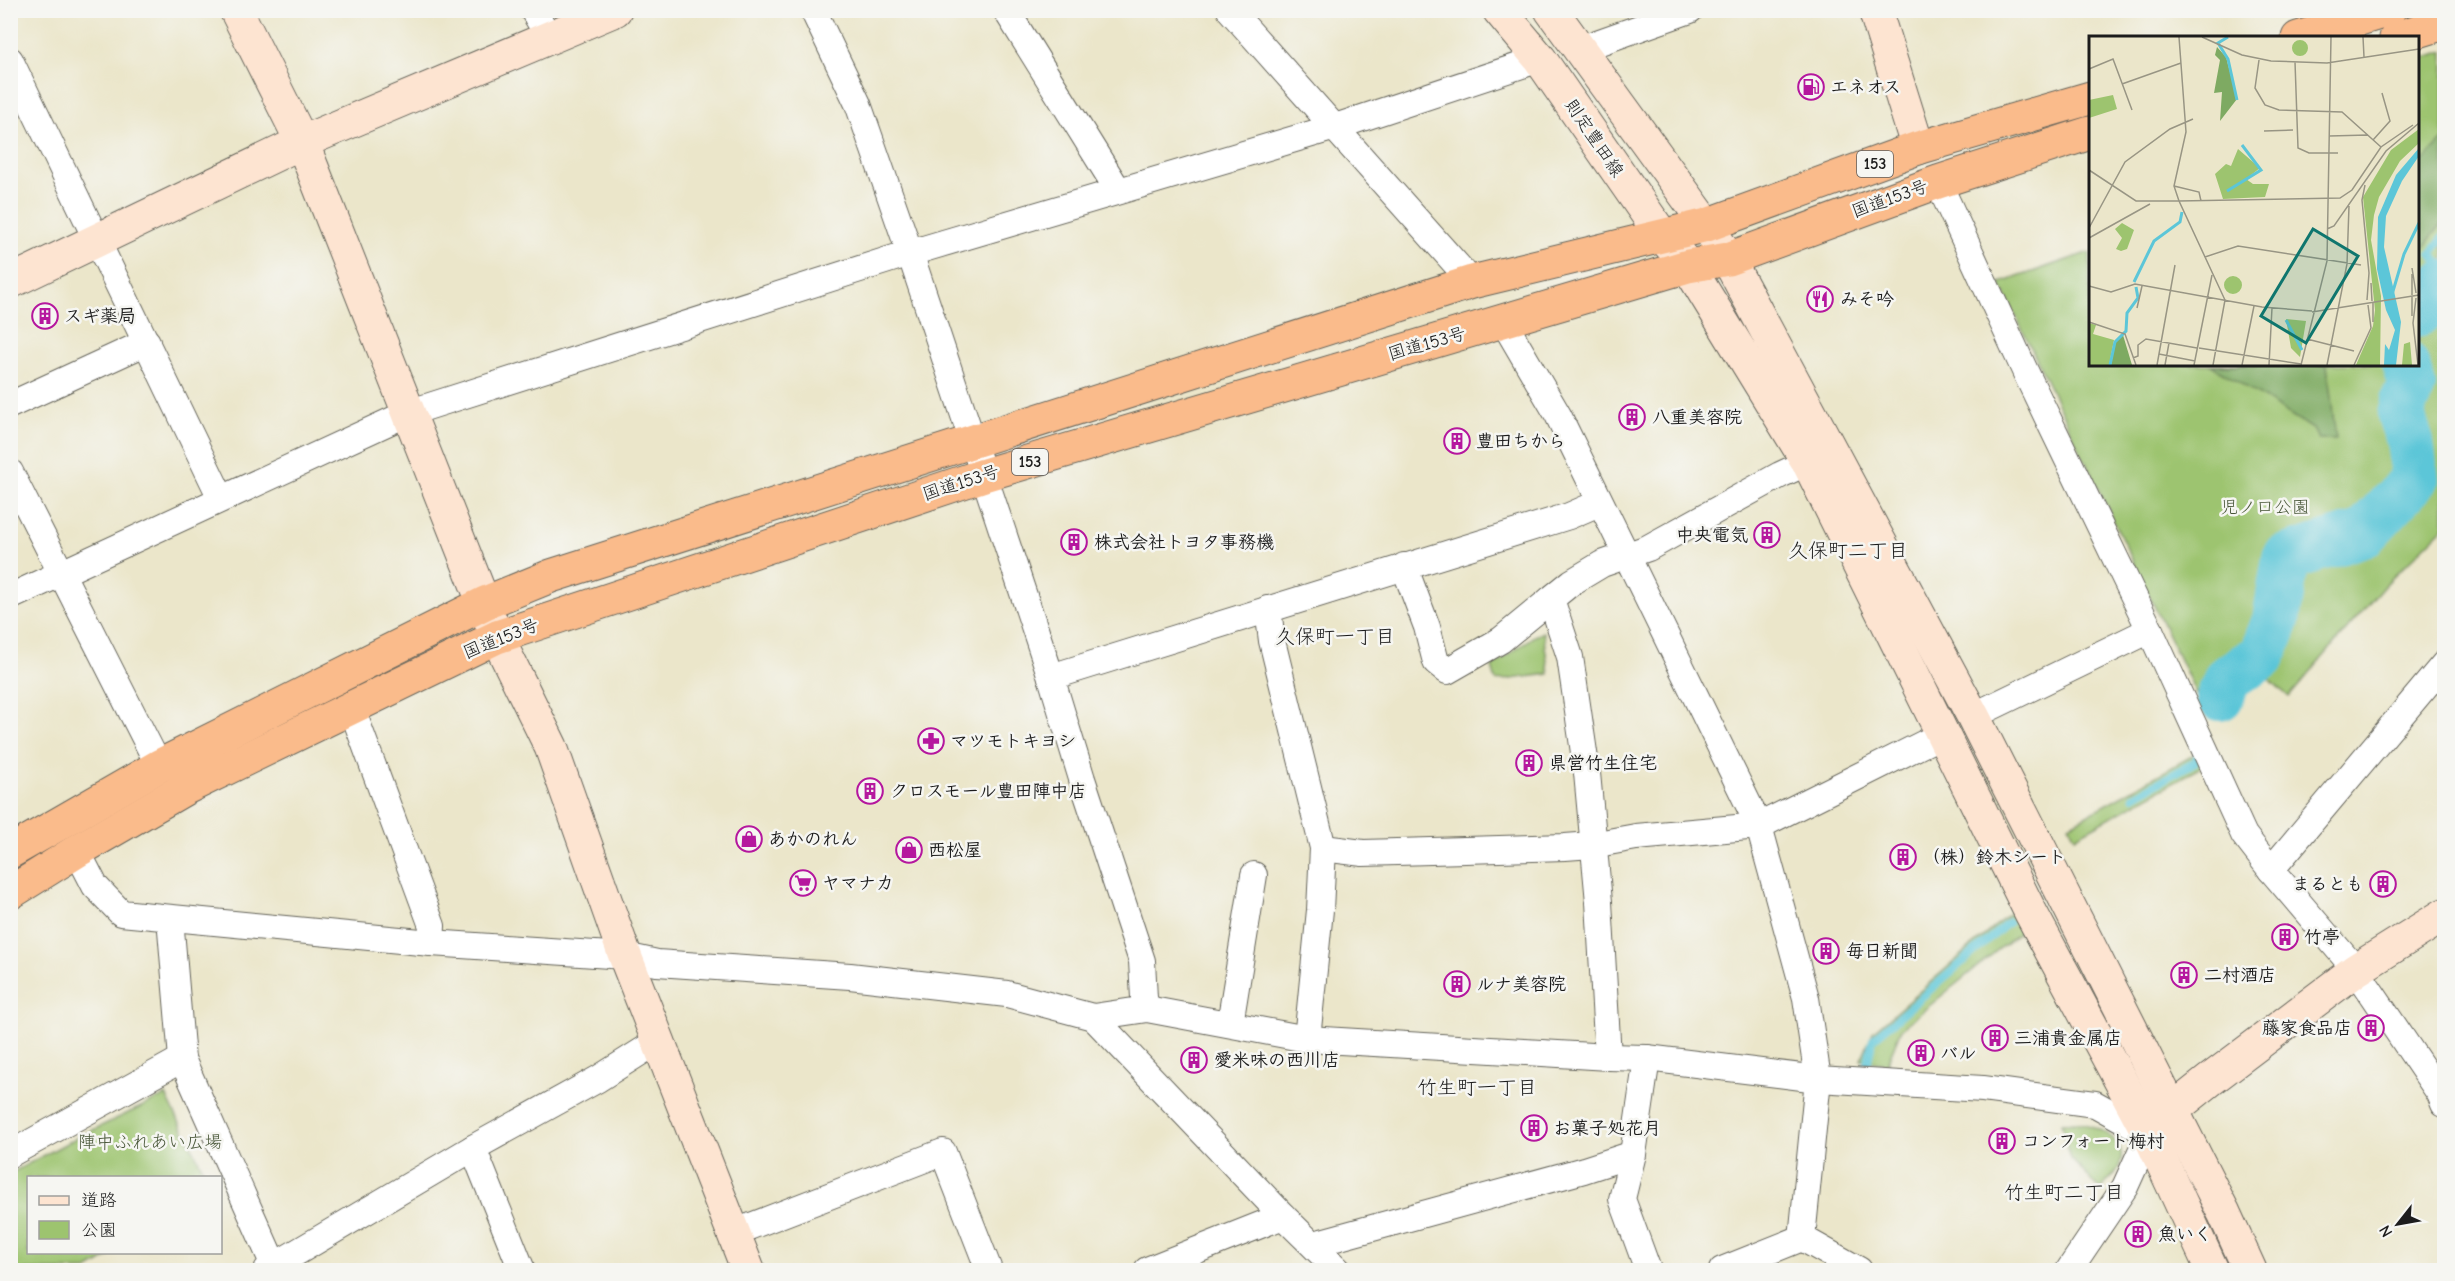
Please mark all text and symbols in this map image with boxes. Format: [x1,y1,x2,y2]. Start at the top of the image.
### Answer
inset map [2089,36,2419,366]
fuel station icon: エネオス [1796,72,1826,102]
place label: エネオス [1830,77,1901,98]
street label: 則定豊田線 [1560,95,1628,181]
road number: 153 [1857,151,1893,177]
street label: 国道153号 [1849,175,1931,223]
restaurant icon: みそ吟 [1805,284,1835,314]
place label: みそ吟 [1840,289,1894,310]
building icon: スギ薬局 [30,301,60,331]
place label: スギ薬局 [64,306,136,327]
street label: 国道153号 [1386,323,1468,365]
building icon: 八重美容院 [1617,402,1647,432]
place label: 八重美容院 [1652,407,1742,428]
building icon: 豊田ちから [1442,426,1472,456]
place label: 豊田ちから [1476,431,1566,452]
road number: 153 [1012,449,1048,475]
street label: 国道153号 [920,461,1002,505]
park label: 児ノ口公園 [2220,497,2310,518]
building icon: 中央電気 [1752,520,1782,550]
place label: 中央電気 [1676,525,1748,546]
building icon: 株式会社トヨタ事務機 [1059,527,1089,557]
place label: 株式会社トヨタ事務機 [1094,532,1274,553]
district label: 久保町二丁目 [1788,539,1908,562]
street label: 国道153号 [460,614,542,664]
district label: 久保町一丁目 [1275,625,1395,648]
pharmacy icon: マツモトキヨシ [916,726,946,756]
place label: マツモトキヨシ [950,731,1076,752]
building icon: 県営竹生住宅 [1514,748,1544,778]
place label: 県営竹生住宅 [1549,753,1657,774]
building icon: クロスモール豊田陣中店 [855,776,885,806]
place label: クロスモール豊田陣中店 [890,781,1087,802]
shop icon: あかのれん [734,824,764,854]
place label: あかのれん [768,829,858,850]
shop icon: 西松屋 [894,835,924,865]
place label: 西松屋 [928,840,982,861]
building icon: （株）鈴木シート [1888,842,1918,872]
place label: （株）鈴木シート [1922,847,2066,868]
supermarket icon: ヤマナカ [788,868,818,898]
building icon: まるとも [2368,869,2398,899]
place label: ヤマナカ [822,873,894,894]
place label: まるとも [2292,874,2364,895]
building icon: 竹亭 [2270,922,2300,952]
place label: 竹亭 [2304,927,2340,948]
building icon: 毎日新聞 [1811,936,1841,966]
place label: 毎日新聞 [1846,941,1918,962]
building icon: 二村酒店 [2169,960,2199,990]
place label: 二村酒店 [2204,965,2276,986]
building icon: ルナ美容院 [1442,969,1472,999]
place label: ルナ美容院 [1476,974,1566,995]
building icon: 藤家食品店 [2356,1013,2386,1043]
place label: 藤家食品店 [2262,1018,2352,1039]
building icon: 三浦貴金属店 [1980,1023,2010,1053]
place label: 三浦貴金属店 [2014,1028,2122,1049]
building icon: バル [1906,1038,1936,1068]
place label: バル [1940,1043,1976,1064]
building icon: 愛米味の西川店 [1179,1045,1209,1075]
place label: 愛米味の西川店 [1214,1050,1340,1071]
district label: 竹生町一丁目 [1417,1076,1537,1099]
building icon: お菓子処花月 [1519,1113,1549,1143]
place label: お菓子処花月 [1553,1118,1661,1139]
building icon: コンフォート梅村 [1987,1126,2017,1156]
place label: コンフォート梅村 [2022,1131,2165,1152]
park label: 陣中ふれあい広場 [78,1132,222,1153]
legend [27,1176,222,1254]
district label: 竹生町二丁目 [2004,1181,2124,1204]
text: 道路 [81,1190,117,1211]
north arrow [2368,1194,2428,1254]
building icon: 魚いく [2123,1219,2153,1249]
text: 公園 [81,1220,117,1241]
text: N [2376,1222,2396,1240]
place label: 魚いく [2158,1224,2212,1245]

